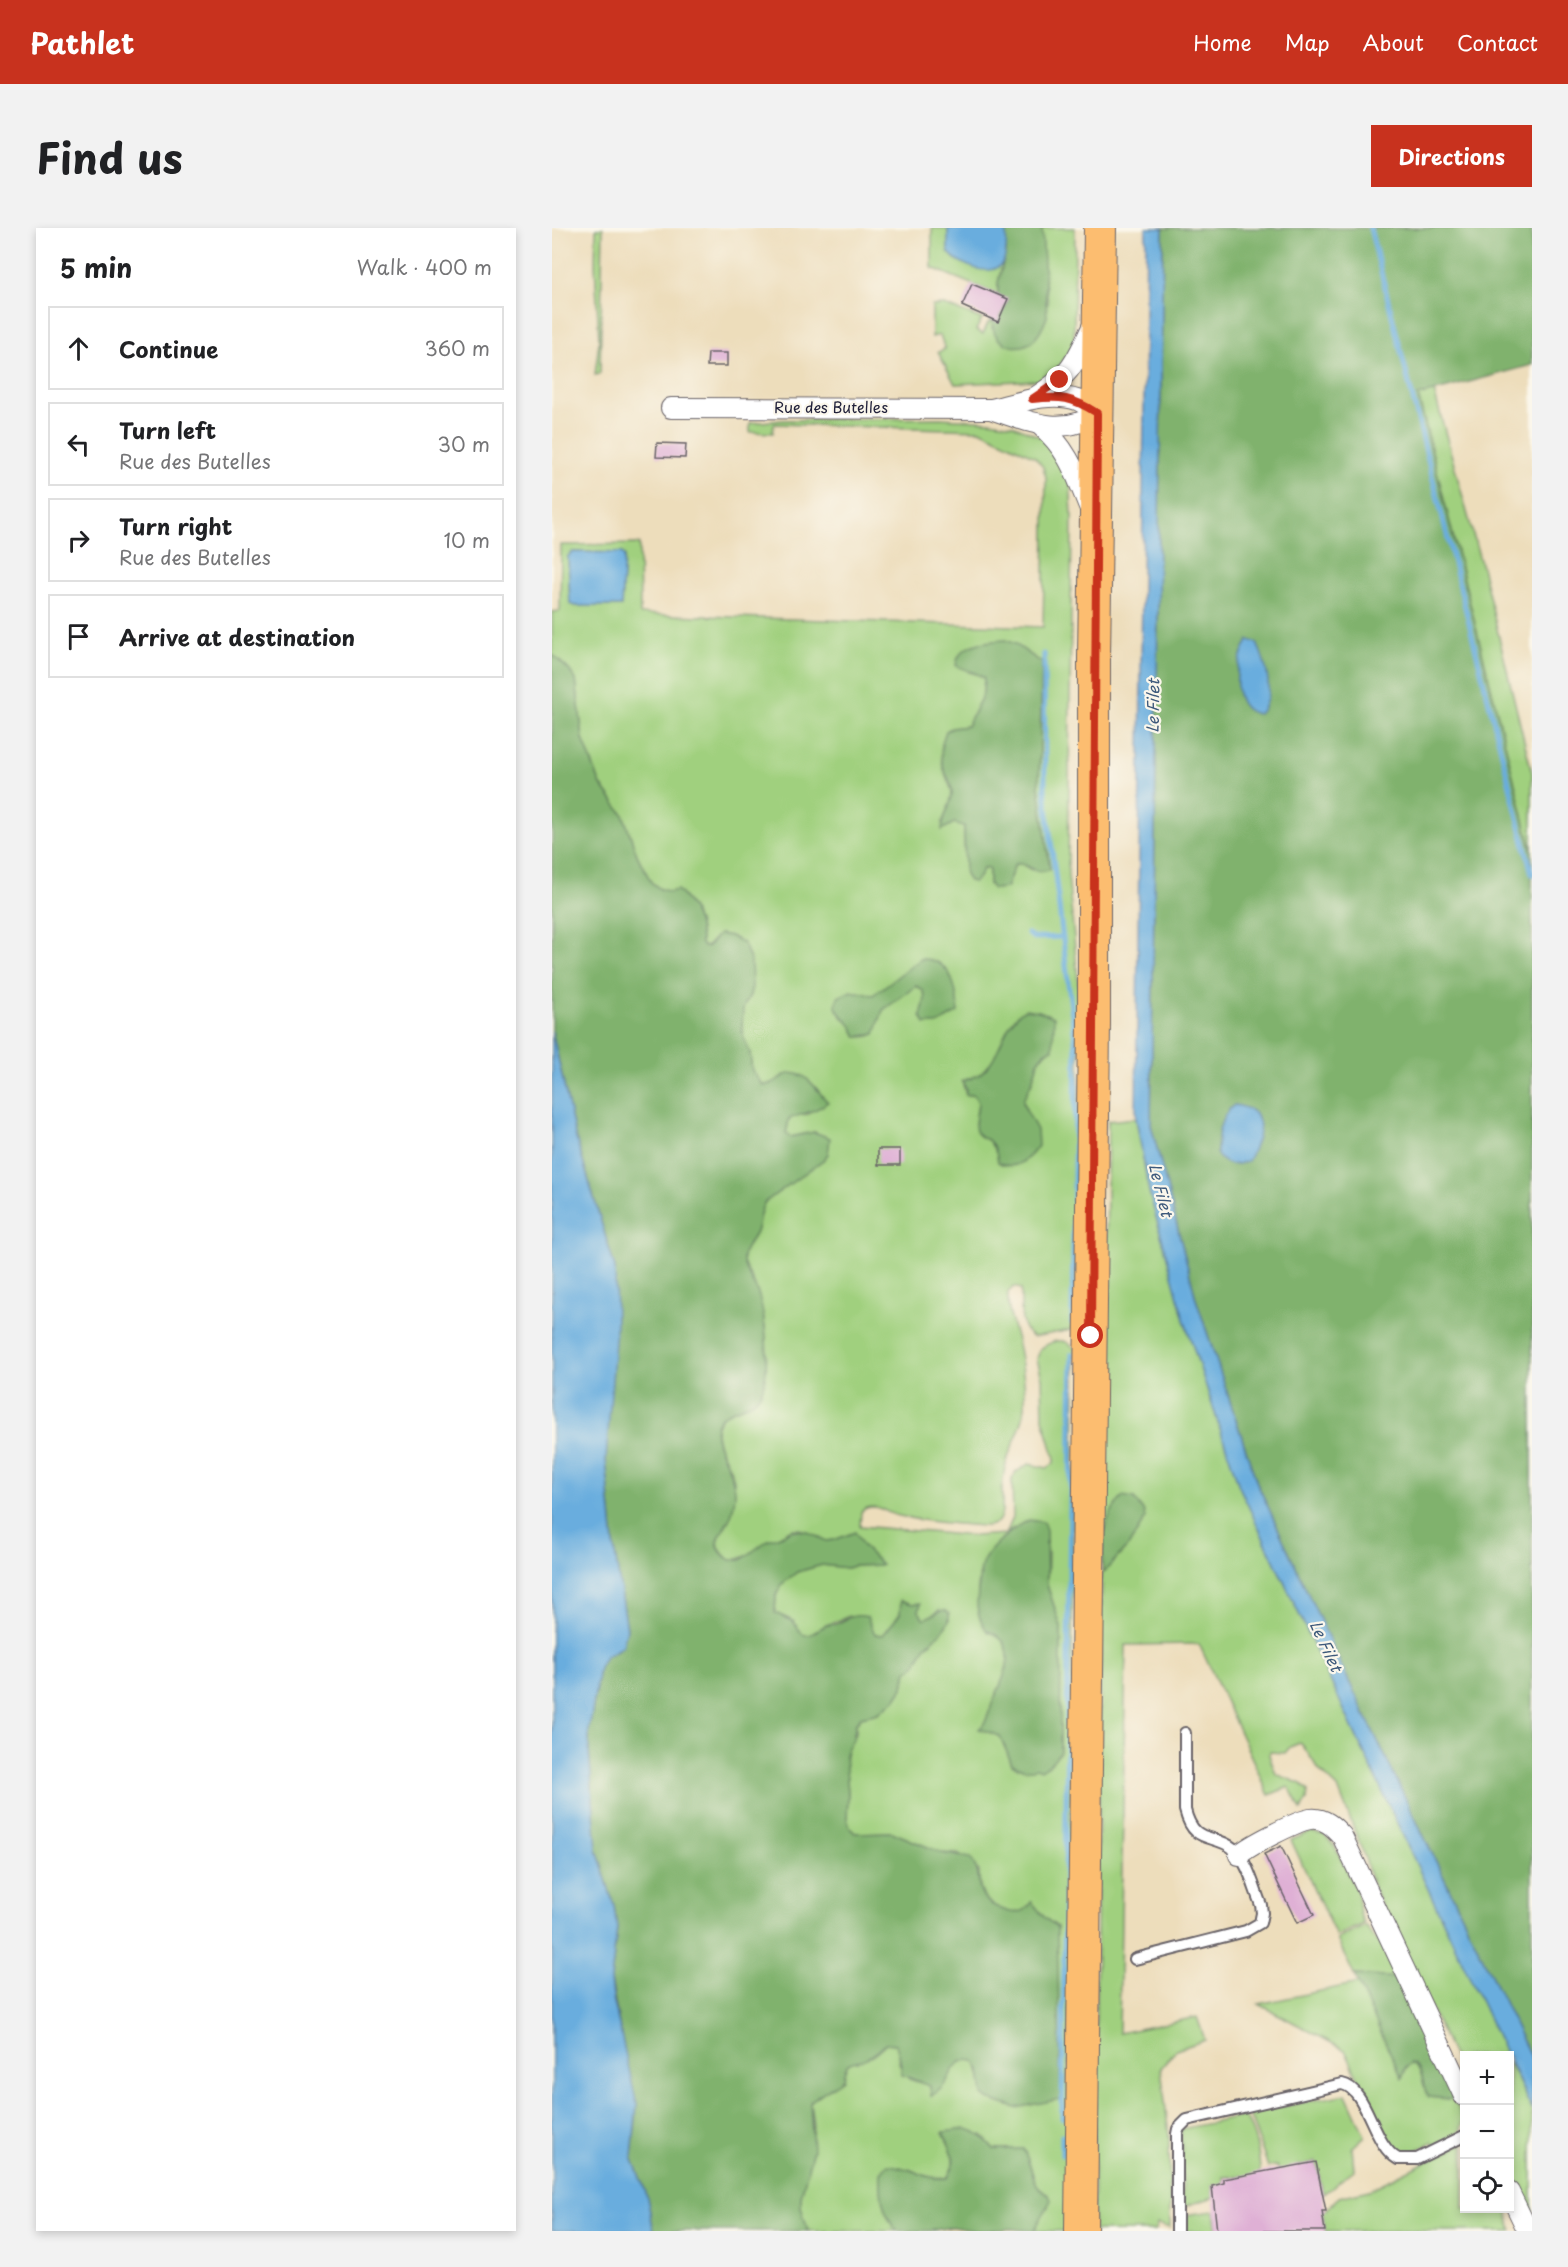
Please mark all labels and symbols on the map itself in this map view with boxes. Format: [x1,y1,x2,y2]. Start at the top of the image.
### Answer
route end [1046,366,1072,392]
street label: Rue des Butelles [774,395,888,418]
water label: Le Filet [1140,676,1165,733]
water label: Le Filet [1144,1161,1181,1221]
route start [1077,1322,1103,1348]
water label: Le Filet [1305,1616,1350,1677]

